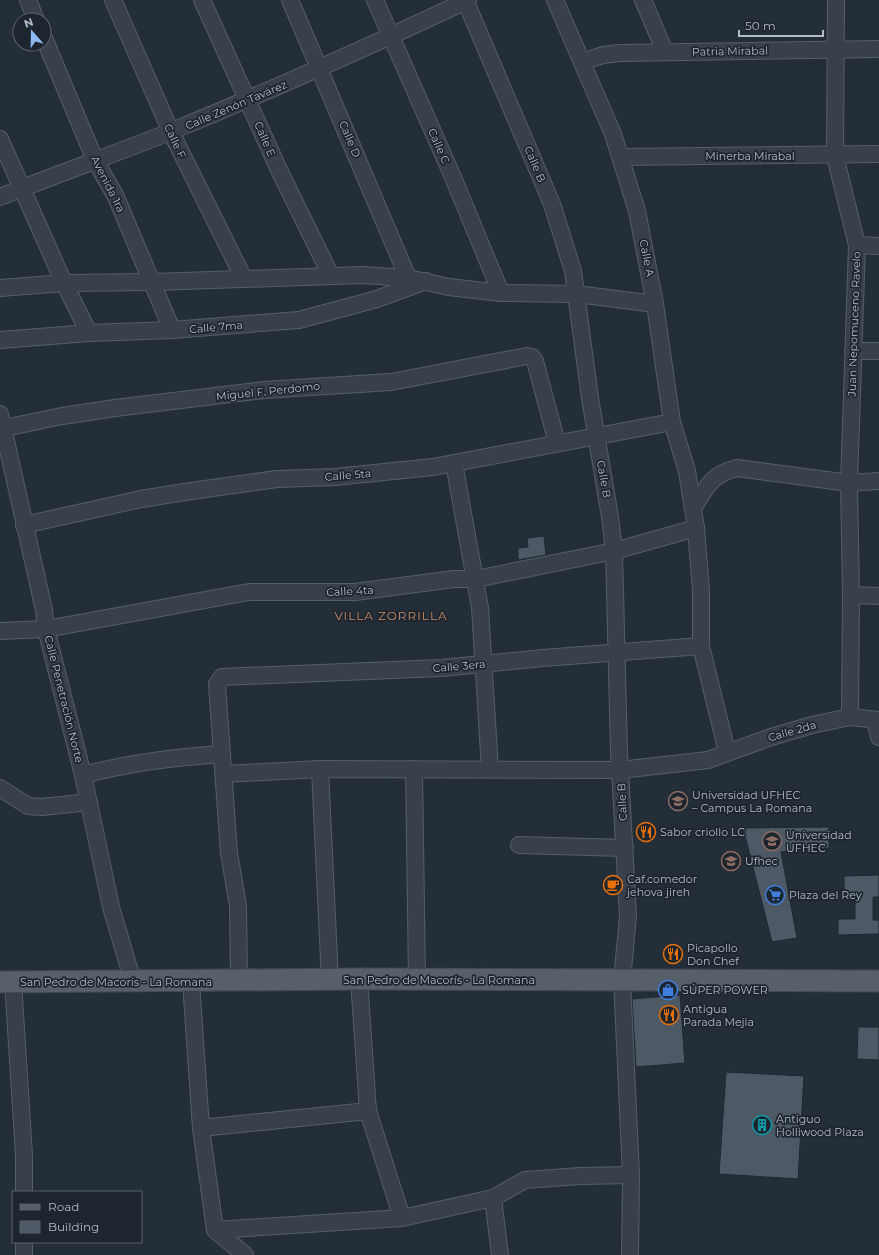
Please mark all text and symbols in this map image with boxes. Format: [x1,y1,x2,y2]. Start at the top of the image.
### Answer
north arrow [12,12,52,52]
scale bar [739,12,823,38]
text: N [22,15,35,31]
text: 50 m [745,18,776,33]
street label: Patria Mirabal [692,43,768,59]
street label: Calle Zenón Tavárez [183,77,289,133]
street label: Calle D [336,118,364,160]
street label: Calle E [251,119,279,159]
street label: Calle F [161,121,189,161]
street label: Calle C [425,126,453,166]
street label: Calle B [521,144,549,184]
street label: Minerba Mirabal [705,149,795,163]
street label: Avenida 1ra [88,153,128,215]
street label: Calle A [637,238,657,278]
street label: Juan Nepomuceno Ravelo [844,251,864,398]
street label: Calle 7ma [188,318,244,336]
street label: Miguel F. Perdomo [215,379,321,403]
street label: Calle B [594,459,614,499]
street label: Calle 5ta [324,466,372,484]
street label: Calle 4ta [326,583,374,599]
district label: VILLA ZORRILLA [334,608,448,623]
street label: Calle Penetración Norte [41,634,87,764]
street label: Calle 3era [432,657,486,675]
street label: Calle 2da [766,717,818,745]
street label: Calle B [614,783,630,821]
place label: Universidad UFHEC – Campus La Romana [692,788,812,815]
school or university icon: Universidad UFHEC – Campus La Romana [667,790,689,812]
restaurant icon: Sabor criollo LC [635,821,657,843]
place label: Sabor criollo LC [660,825,745,839]
place label: Universidad UFHEC [786,828,852,855]
school or university icon: Universidad UFHEC [761,830,783,852]
school or university icon: Ufhec [720,850,742,872]
place label: Ufhec [745,854,778,868]
place label: Caf.comedor jehova jireh [626,872,697,899]
cafe icon: Caf.comedor jehova jireh [602,874,624,896]
supermarket icon: Plaza del Rey [764,884,786,906]
place label: Plaza del Rey [789,888,862,902]
place label: Picapollo Don Chef [687,941,740,968]
restaurant icon: Picapollo Don Chef [662,943,684,965]
street label: San Pedro de Macorís - La Romana [343,973,535,987]
street label: San Pedro de Macorís - La Romana [20,975,212,989]
shop icon: SÚPER POWER [657,979,679,1001]
place label: SÚPER POWER [682,983,768,997]
place label: Antigua Parada Mejia [683,1002,754,1029]
restaurant icon: Antigua Parada Mejia [658,1004,680,1026]
place label: Antiguo Holliwood Plaza [776,1112,864,1139]
building icon: Antiguo Holliwood Plaza [751,1114,773,1136]
legend [12,1191,142,1243]
text: Road [48,1199,79,1214]
text: Building [48,1219,99,1234]

